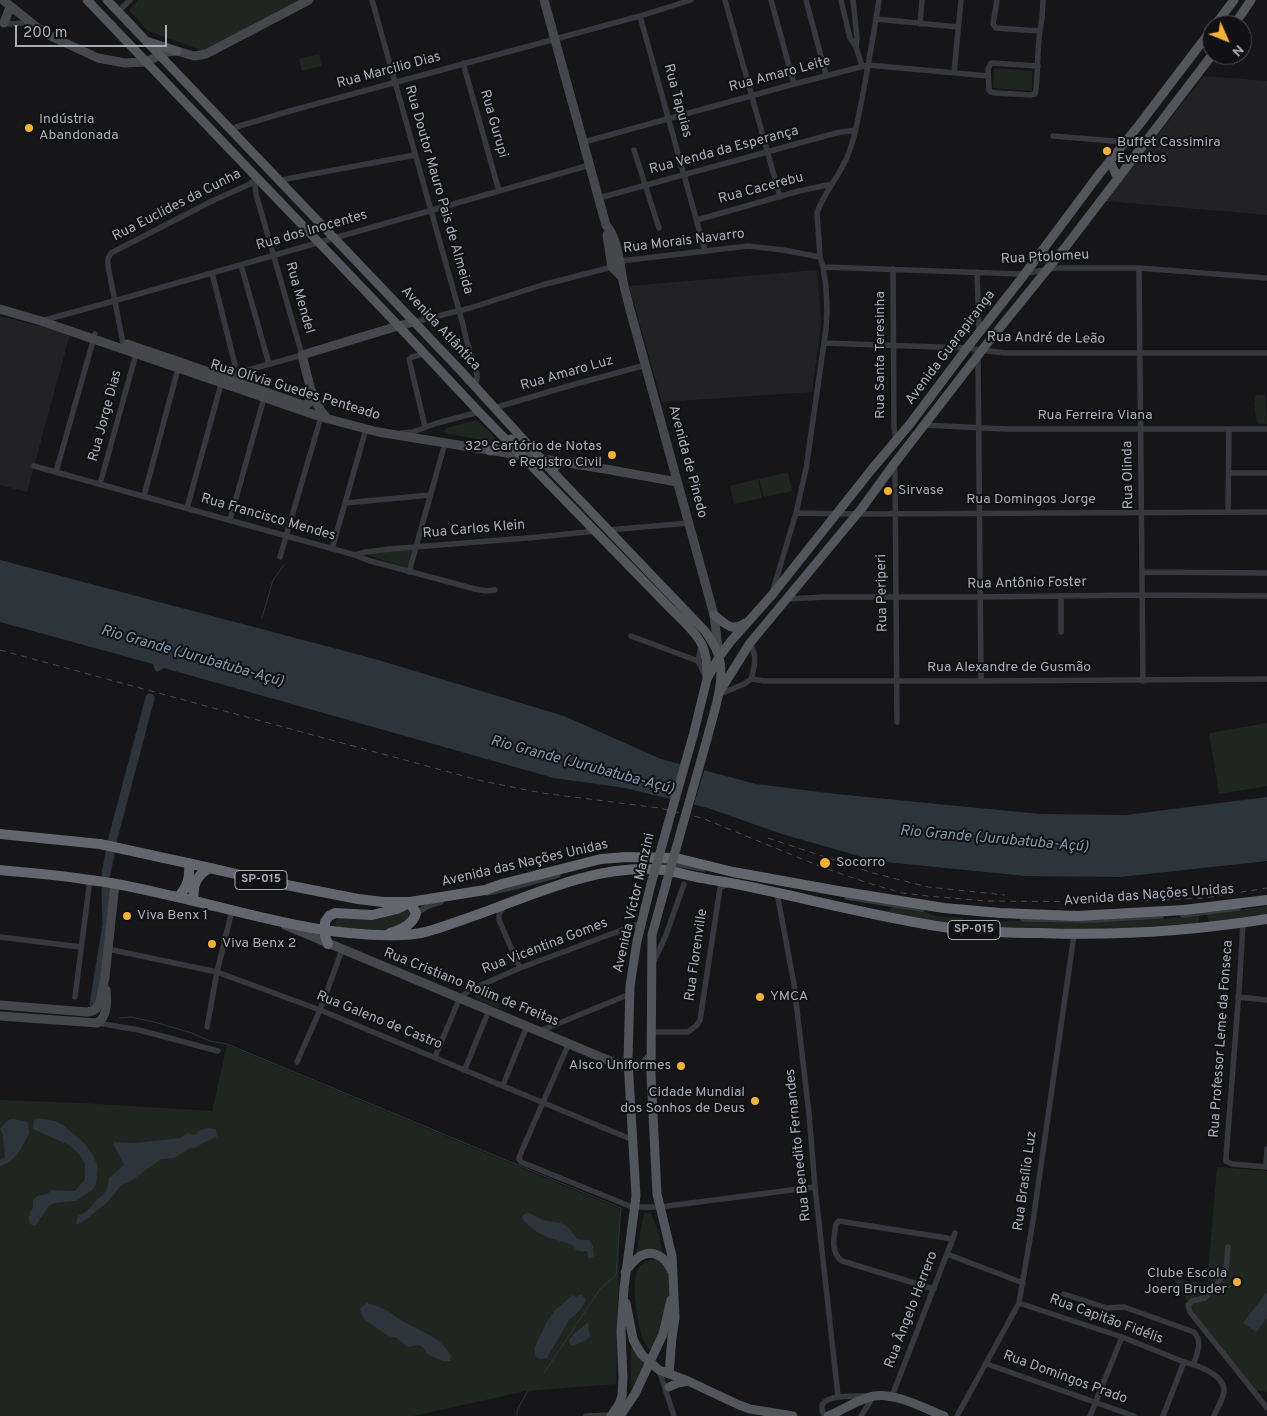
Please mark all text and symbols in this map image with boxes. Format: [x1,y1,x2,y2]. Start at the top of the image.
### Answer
scale bar [18,15,170,47]
north arrow [1202,15,1252,65]
text: 200 m [23,24,68,43]
text: N [1228,41,1247,60]
street label: Rua Marcilio Dias [335,49,443,93]
street label: Rua Amaro Leite [727,53,833,97]
street label: Rua Tapuias [659,62,695,140]
street label: Rua Doutor Mauro Pais de Almeida [400,84,476,296]
street label: Rua Gurupi [475,88,511,160]
place label: Indústria Abandonada [39,112,119,144]
marker: Indústria Abandonada [23,122,35,134]
street label: Rua Venda da Esperança [648,123,800,179]
place label: Buffet Cassimira Eventos [1117,135,1221,168]
marker: Buffet Cassimira Eventos [1101,145,1113,157]
street label: Rua Euclides da Cunha [110,166,244,246]
street label: Rua Cacerebu [717,170,805,208]
street label: Rua dos Inocentes [255,207,369,255]
street label: Rua Morais Navarro [622,226,746,258]
street label: Rua Ptolomeu [1000,247,1090,269]
street label: Rua Mendel [281,260,317,336]
street label: Avenida Atlântica [397,283,483,375]
street label: Avenida Guarapiranga [902,287,1000,409]
street label: Rua Santa Teresinha [873,291,889,419]
street label: Rua André de Leão [987,330,1105,348]
street label: Rua Amaro Luz [519,353,615,395]
street label: Rua Olívia Guedes Penteado [208,357,382,425]
street label: Rua Jorge Dias [86,368,126,464]
street label: Avenida de Pinedo [664,404,710,520]
street label: Rua Ferreira Viana [1037,408,1153,424]
place label: 32º Cartório de Notas e Registro Civil [465,439,602,472]
street label: Rua Olinda [1120,441,1138,509]
marker: 32º Cartório de Notas e Registro Civil [606,449,618,461]
place label: Sirvase [898,483,944,499]
marker: Sirvase [882,485,894,497]
street label: Rua Francisco Mendes [199,491,337,545]
street label: Rua Domingos Jorge [966,492,1096,508]
street label: Rua Carlos Klein [422,517,526,543]
street label: Rua Periperi [874,554,892,632]
street label: Rua Antônio Foster [967,575,1087,593]
water label: Rio Grande (Jurubatuba-Açú) [99,622,285,692]
street label: Rua Alexandre de Gusmão [927,660,1091,676]
water label: Rio Grande (Jurubatuba-Açú) [488,733,676,799]
water label: Rio Grande (Jurubatuba-Açú) [899,823,1089,857]
street label: Avenida Víctor Manzini [611,831,659,975]
street label: Avenida das Nações Unidas [440,837,610,891]
place label: Socorro [836,855,885,871]
marker: Socorro [818,856,832,870]
road number: SP-015 [235,870,287,890]
street label: Avenida das Nações Unidas [1063,882,1235,910]
place label: Viva Benx 1 [137,908,208,924]
street label: Rua Florenville [682,908,712,1002]
marker: Viva Benx 1 [121,910,133,922]
street label: Rua Vicentina Gomes [480,915,610,979]
road number: SP-015 [948,920,1000,940]
place label: Viva Benx 2 [222,936,296,952]
marker: Viva Benx 2 [206,938,218,950]
street label: Rua Professor Leme da Fonseca [1207,940,1237,1138]
street label: Rua Cristiano Rolim de Freitas [381,945,561,1031]
street label: Rua Galeno de Castro [314,988,444,1054]
place label: YMCA [770,989,808,1005]
marker: YMCA [754,991,766,1003]
place label: Alsco Uniformes [569,1058,671,1074]
marker: Alsco Uniformes [675,1060,687,1072]
street label: Rua Benedito Fernandes [783,1068,815,1222]
place label: Cidade Mundial dos Sonhos de Deus [620,1085,745,1118]
marker: Cidade Mundial dos Sonhos de Deus [749,1095,761,1107]
street label: Rua Brasílio Luz [1011,1130,1041,1232]
street label: Rua Ângelo Herrero [882,1249,942,1371]
place label: Clube Escola Joerg Bruder [1144,1266,1227,1298]
marker: Clube Escola Joerg Bruder [1231,1276,1243,1288]
street label: Rua Capitão Fidélis [1047,1292,1165,1348]
street label: Rua Domingos Prado [1001,1348,1129,1408]

